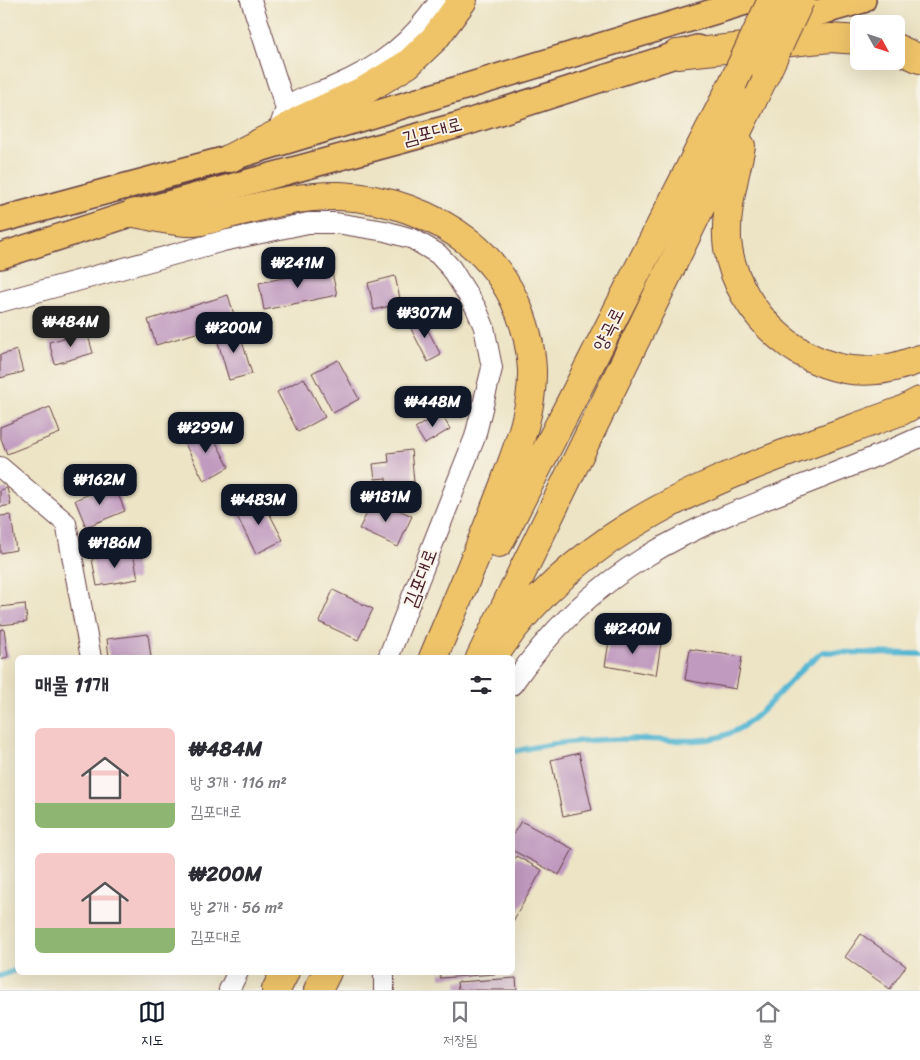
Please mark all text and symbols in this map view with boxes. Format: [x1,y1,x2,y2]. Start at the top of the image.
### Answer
north arrow [850,15,905,70]
map controls [850,15,905,70]
street label: 김포대로 [398,107,466,155]
pin: ₩241M [263,246,333,289]
text: ₩241M [272,248,324,277]
pin: ₩307M [390,296,460,339]
text: ₩307M [398,298,452,327]
street label: 양곡로 [583,301,633,357]
pin: ₩484M [36,306,106,348]
text: ₩484M [43,307,99,336]
pin: ₩200M [199,312,269,354]
text: ₩200M [207,313,261,342]
pin: ₩448M [398,386,468,428]
text: ₩448M [405,387,461,416]
pin: ₩299M [171,412,241,454]
text: ₩299M [179,413,233,442]
pin: ₩162M [65,464,135,506]
text: ₩162M [75,465,125,494]
pin: ₩181M [351,480,421,523]
text: ₩181M [362,482,410,511]
pin: ₩483M [224,484,294,526]
text: ₩483M [232,485,286,514]
pin: ₩186M [80,526,150,569]
text: ₩186M [90,528,141,557]
street label: 김포대로 [394,544,446,612]
pin: ₩240M [598,612,668,655]
text: ₩240M [606,614,660,643]
text: 매물 11개 [35,666,109,704]
icon: filters [467,671,495,699]
text: ₩484M [190,730,262,768]
icon: home [75,748,135,808]
text: 방 3개 · 116 m² [190,768,287,797]
text: 김포대로 [190,797,242,826]
text: ₩200M [190,855,262,893]
icon: home [75,873,135,933]
text: 방 2개 · 56 m² [190,893,283,922]
text: 김포대로 [190,922,242,951]
tab: 지도 [138,998,166,1053]
tab: 저장됨 [443,998,477,1053]
tab: 홈 [754,998,782,1053]

